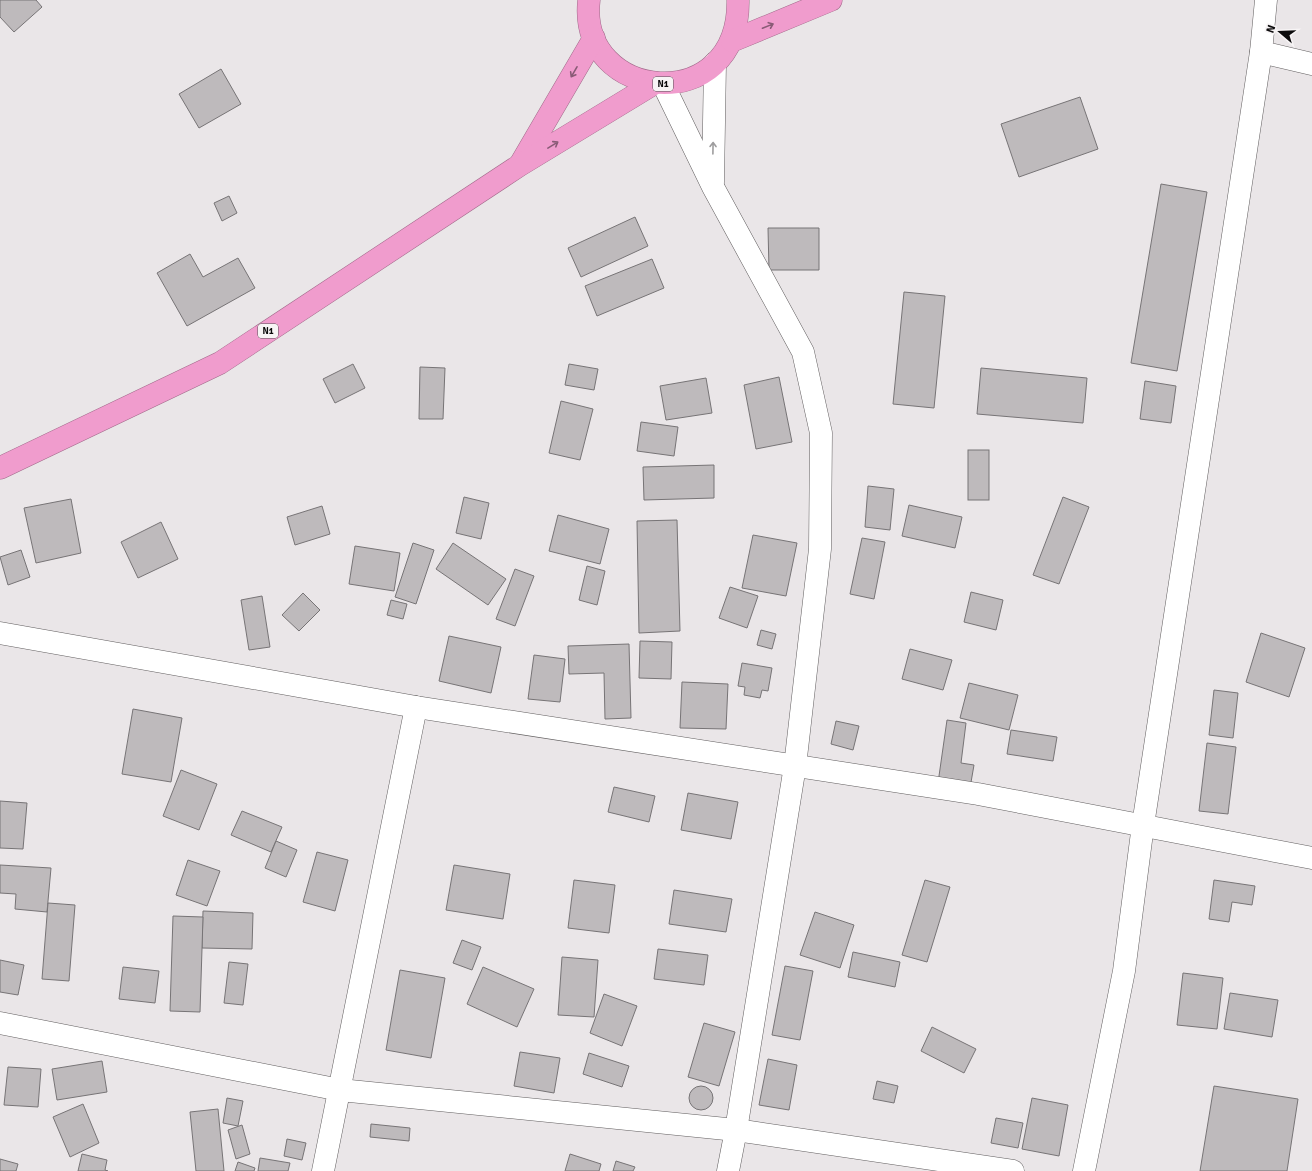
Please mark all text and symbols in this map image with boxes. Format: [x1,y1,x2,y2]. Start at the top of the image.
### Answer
north arrow [1260,12,1300,52]
one-way arrow [761,22,773,29]
text: N [1264,23,1278,35]
one-way arrow [570,66,578,78]
road number: N1 [653,77,673,91]
one-way arrow [547,141,558,149]
one-way arrow [710,142,717,155]
road number: N1 [258,324,278,338]

